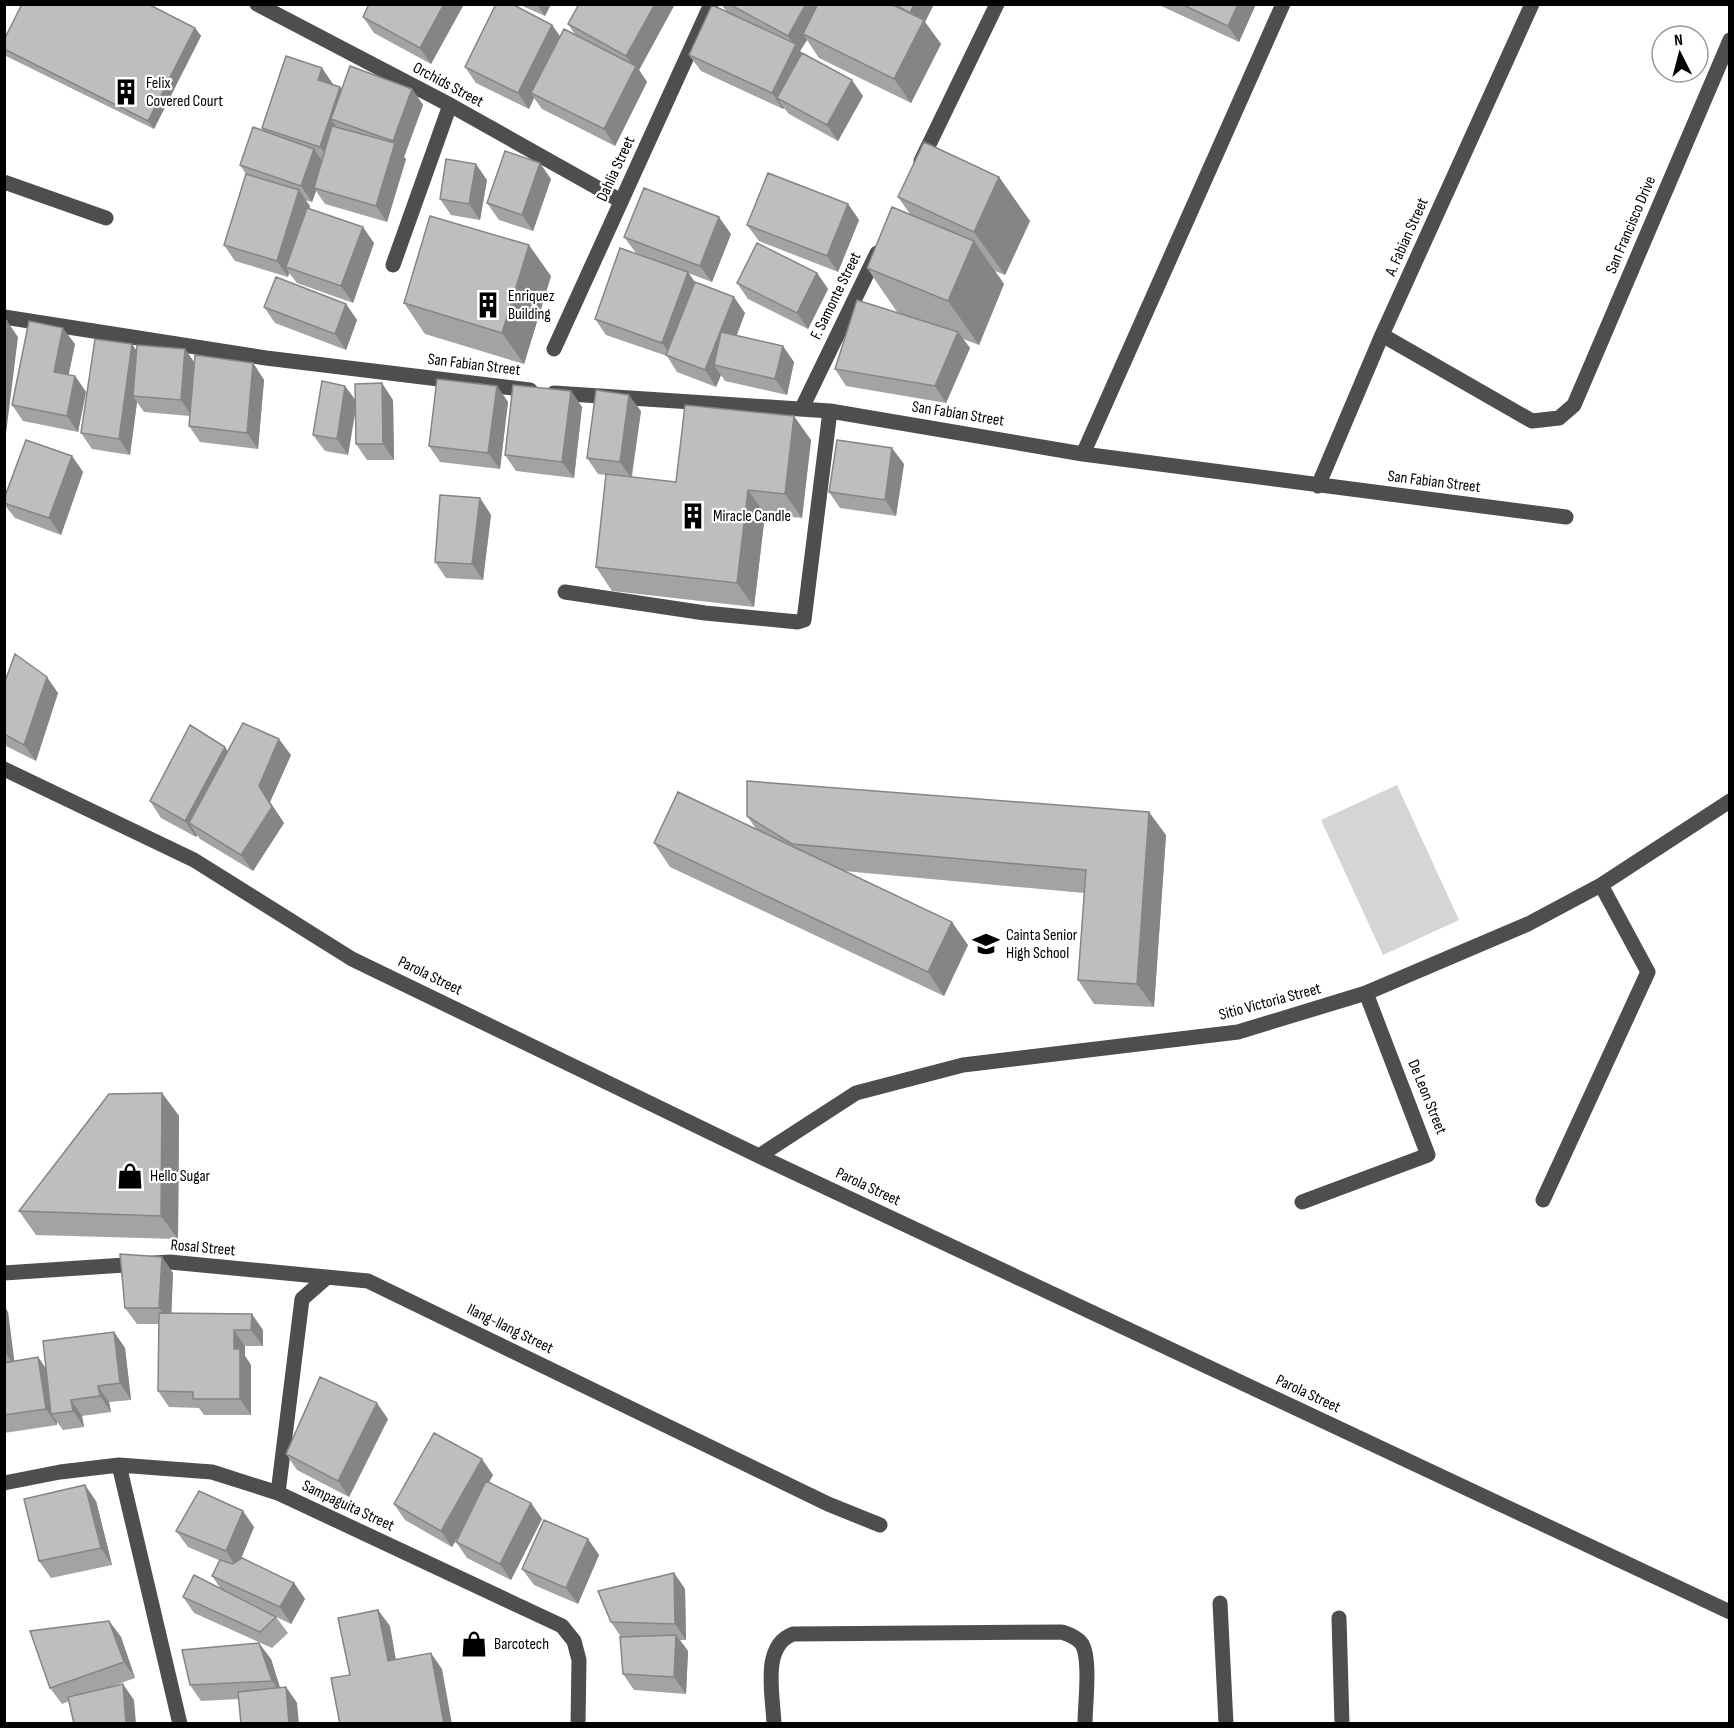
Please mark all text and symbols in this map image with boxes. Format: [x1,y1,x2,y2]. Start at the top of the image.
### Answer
north arrow [1650,24,1710,84]
text: N [1673,31,1684,50]
street label: Orchids Street [409,58,487,112]
place label: Felix Covered Court [146,74,223,111]
building icon: Felix Covered Court [111,77,141,107]
street label: Dahlia Street [593,133,639,205]
street label: San Francisco Drive [1602,173,1660,277]
street label: A. Fabian Street [1381,195,1433,280]
street label: F. Samonte Street [807,249,865,343]
place label: Enriquez Building [508,287,555,324]
building icon: Enriquez Building [473,290,503,320]
street label: San Fabian Street [427,350,522,380]
street label: San Fabian Street [910,397,1006,431]
street label: San Fabian Street [1387,467,1482,497]
building icon: Miracle Candle [678,501,708,531]
place label: Miracle Candle [713,507,791,526]
place label: Cainta Senior High School [1006,926,1078,963]
school or university icon: Cainta Senior High School [971,929,1001,959]
street label: Parola Street [395,952,465,1000]
street label: Sitio Victoria Street [1217,979,1323,1025]
street label: De Leon Street [1403,1057,1451,1137]
shop icon: Hello Sugar [115,1161,145,1191]
street label: Parola Street [833,1164,903,1210]
place label: Hello Sugar [150,1167,211,1186]
street label: Rosal Street [170,1236,236,1260]
street label: Ilang-llang Street [464,1300,556,1358]
street label: Parola Street [1273,1371,1343,1417]
street label: Sampaguita Street [299,1476,397,1536]
shop icon: Barcotech [459,1629,489,1659]
place label: Barcotech [494,1635,549,1654]

